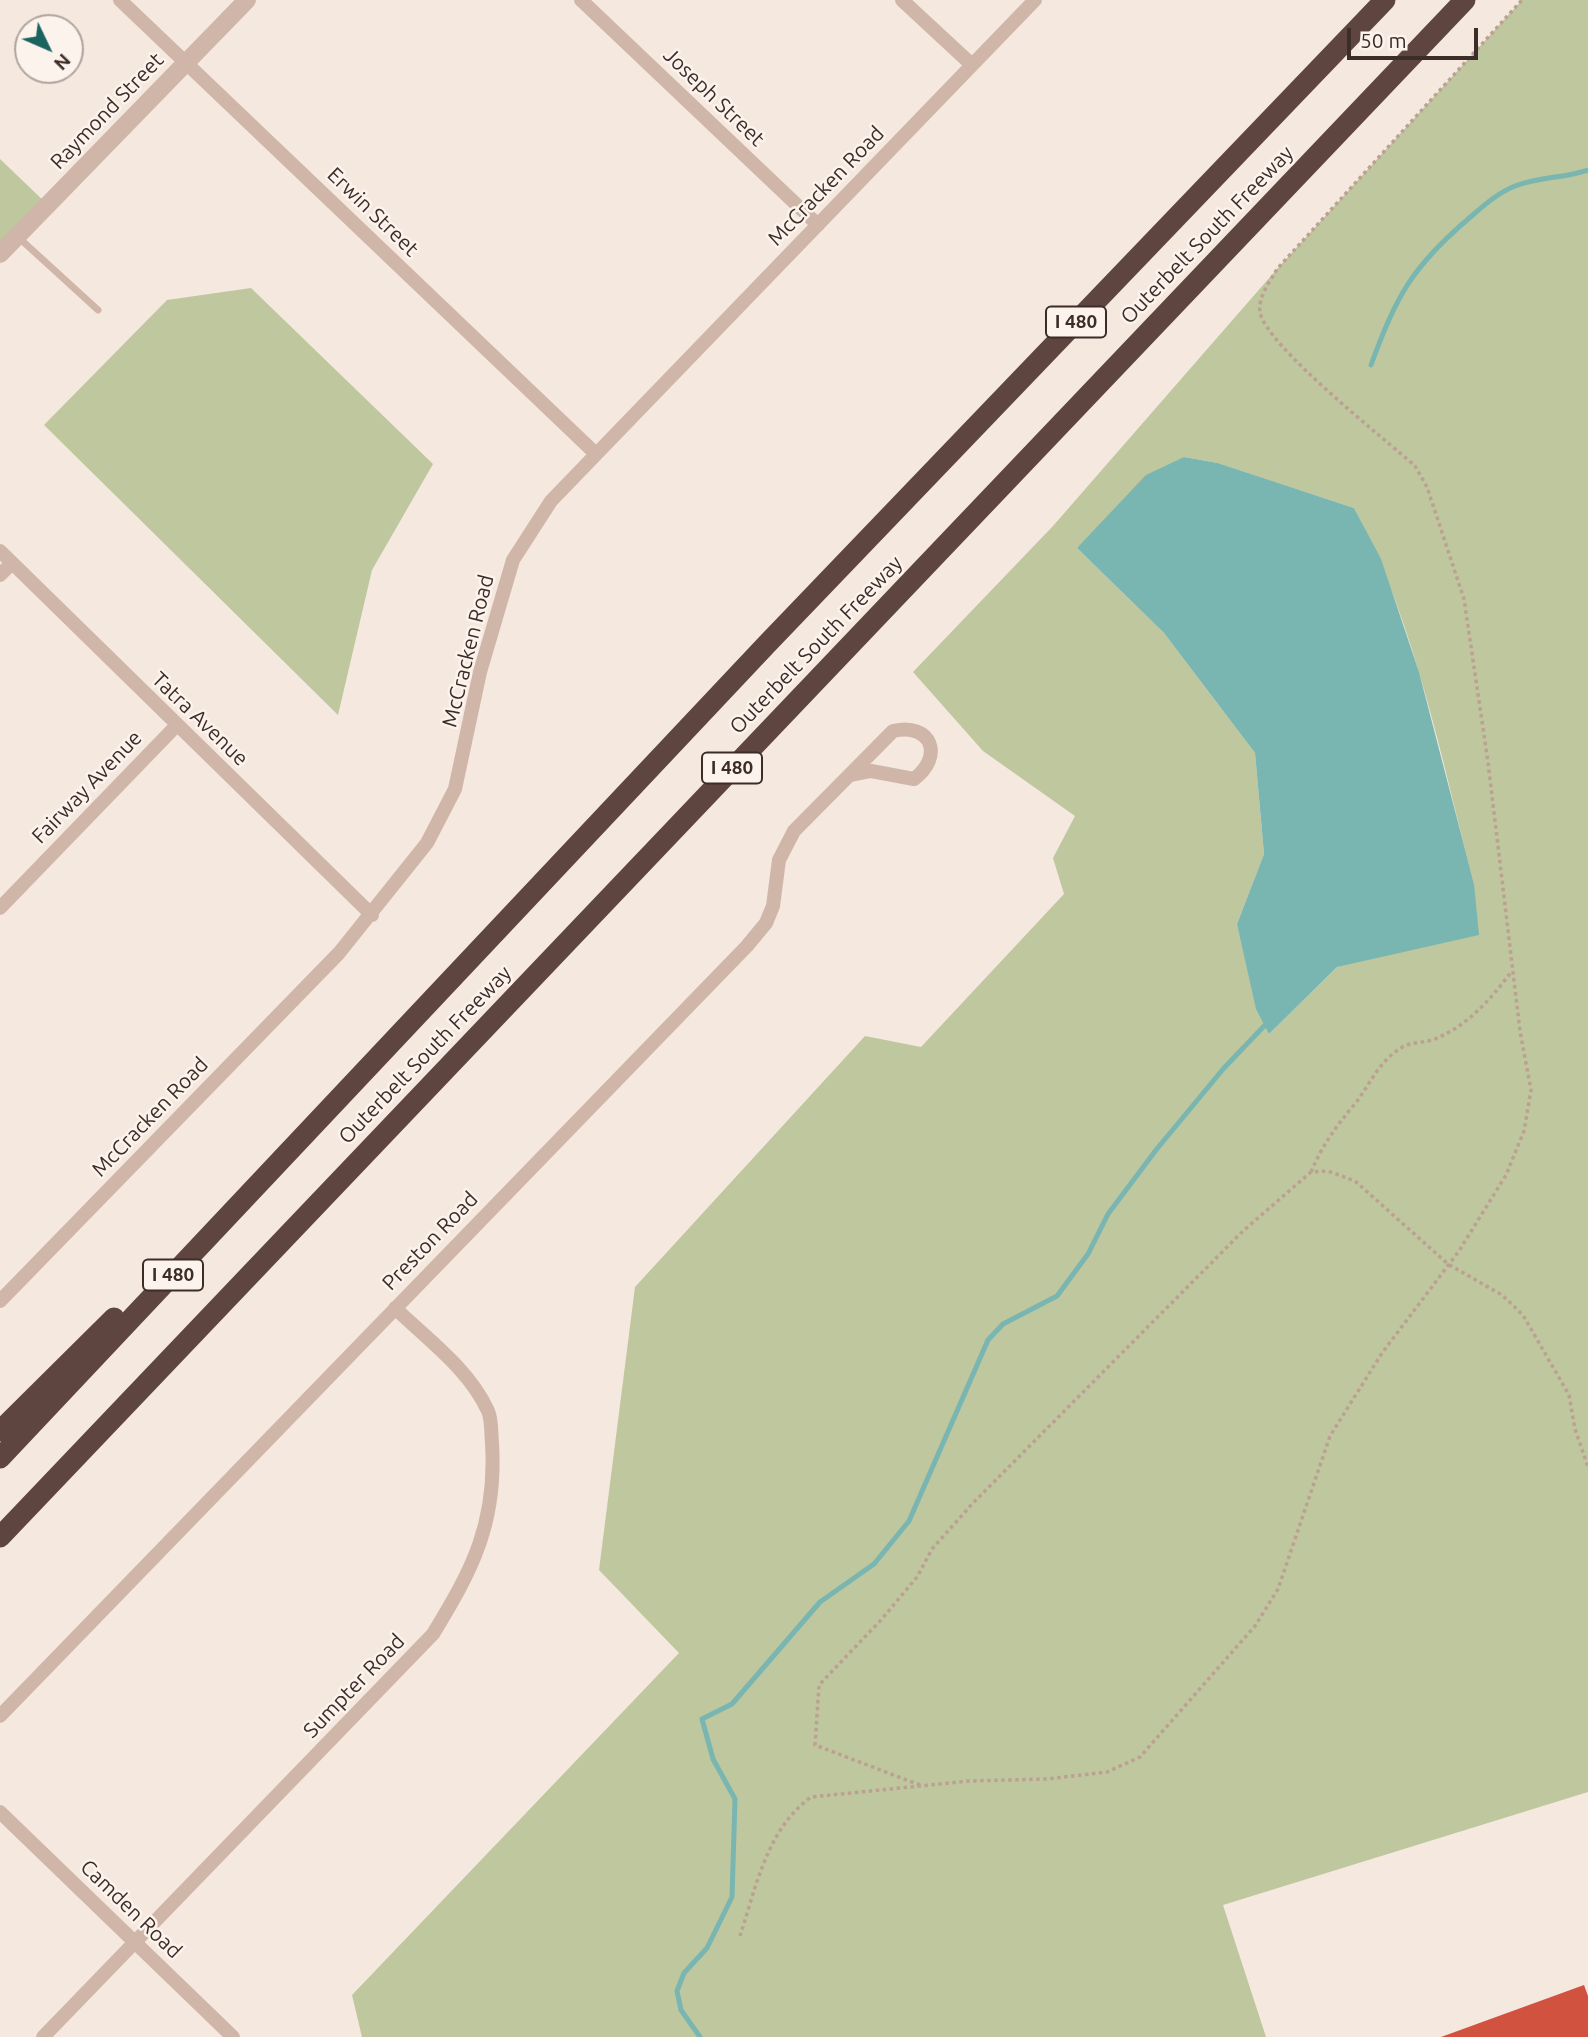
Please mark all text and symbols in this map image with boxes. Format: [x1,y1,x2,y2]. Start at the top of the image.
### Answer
north arrow [14,14,84,84]
scale bar [1350,14,1481,58]
text: 50 m [1360,28,1407,52]
street label: Joseph Street [658,42,770,152]
street label: Raymond Street [45,48,169,174]
text: N [50,49,76,75]
street label: McCracken Road [763,121,889,251]
street label: Outerbelt South Freeway [1115,141,1299,329]
street label: Erwin Street [322,162,424,262]
road number: I 480 [1046,306,1106,338]
street label: Outerbelt South Freeway [724,551,908,739]
street label: McCracken Road [437,572,499,730]
street label: Tatra Avenue [147,667,253,771]
street label: Fairway Avenue [27,725,147,849]
road number: I 480 [702,752,762,783]
street label: Outerbelt South Freeway [333,961,517,1149]
street label: McCracken Road [87,1052,213,1182]
street label: Preston Road [377,1187,483,1295]
road number: I 480 [143,1260,203,1290]
street label: Sumpter Road [298,1629,410,1743]
street label: Camden Road [75,1854,187,1964]

